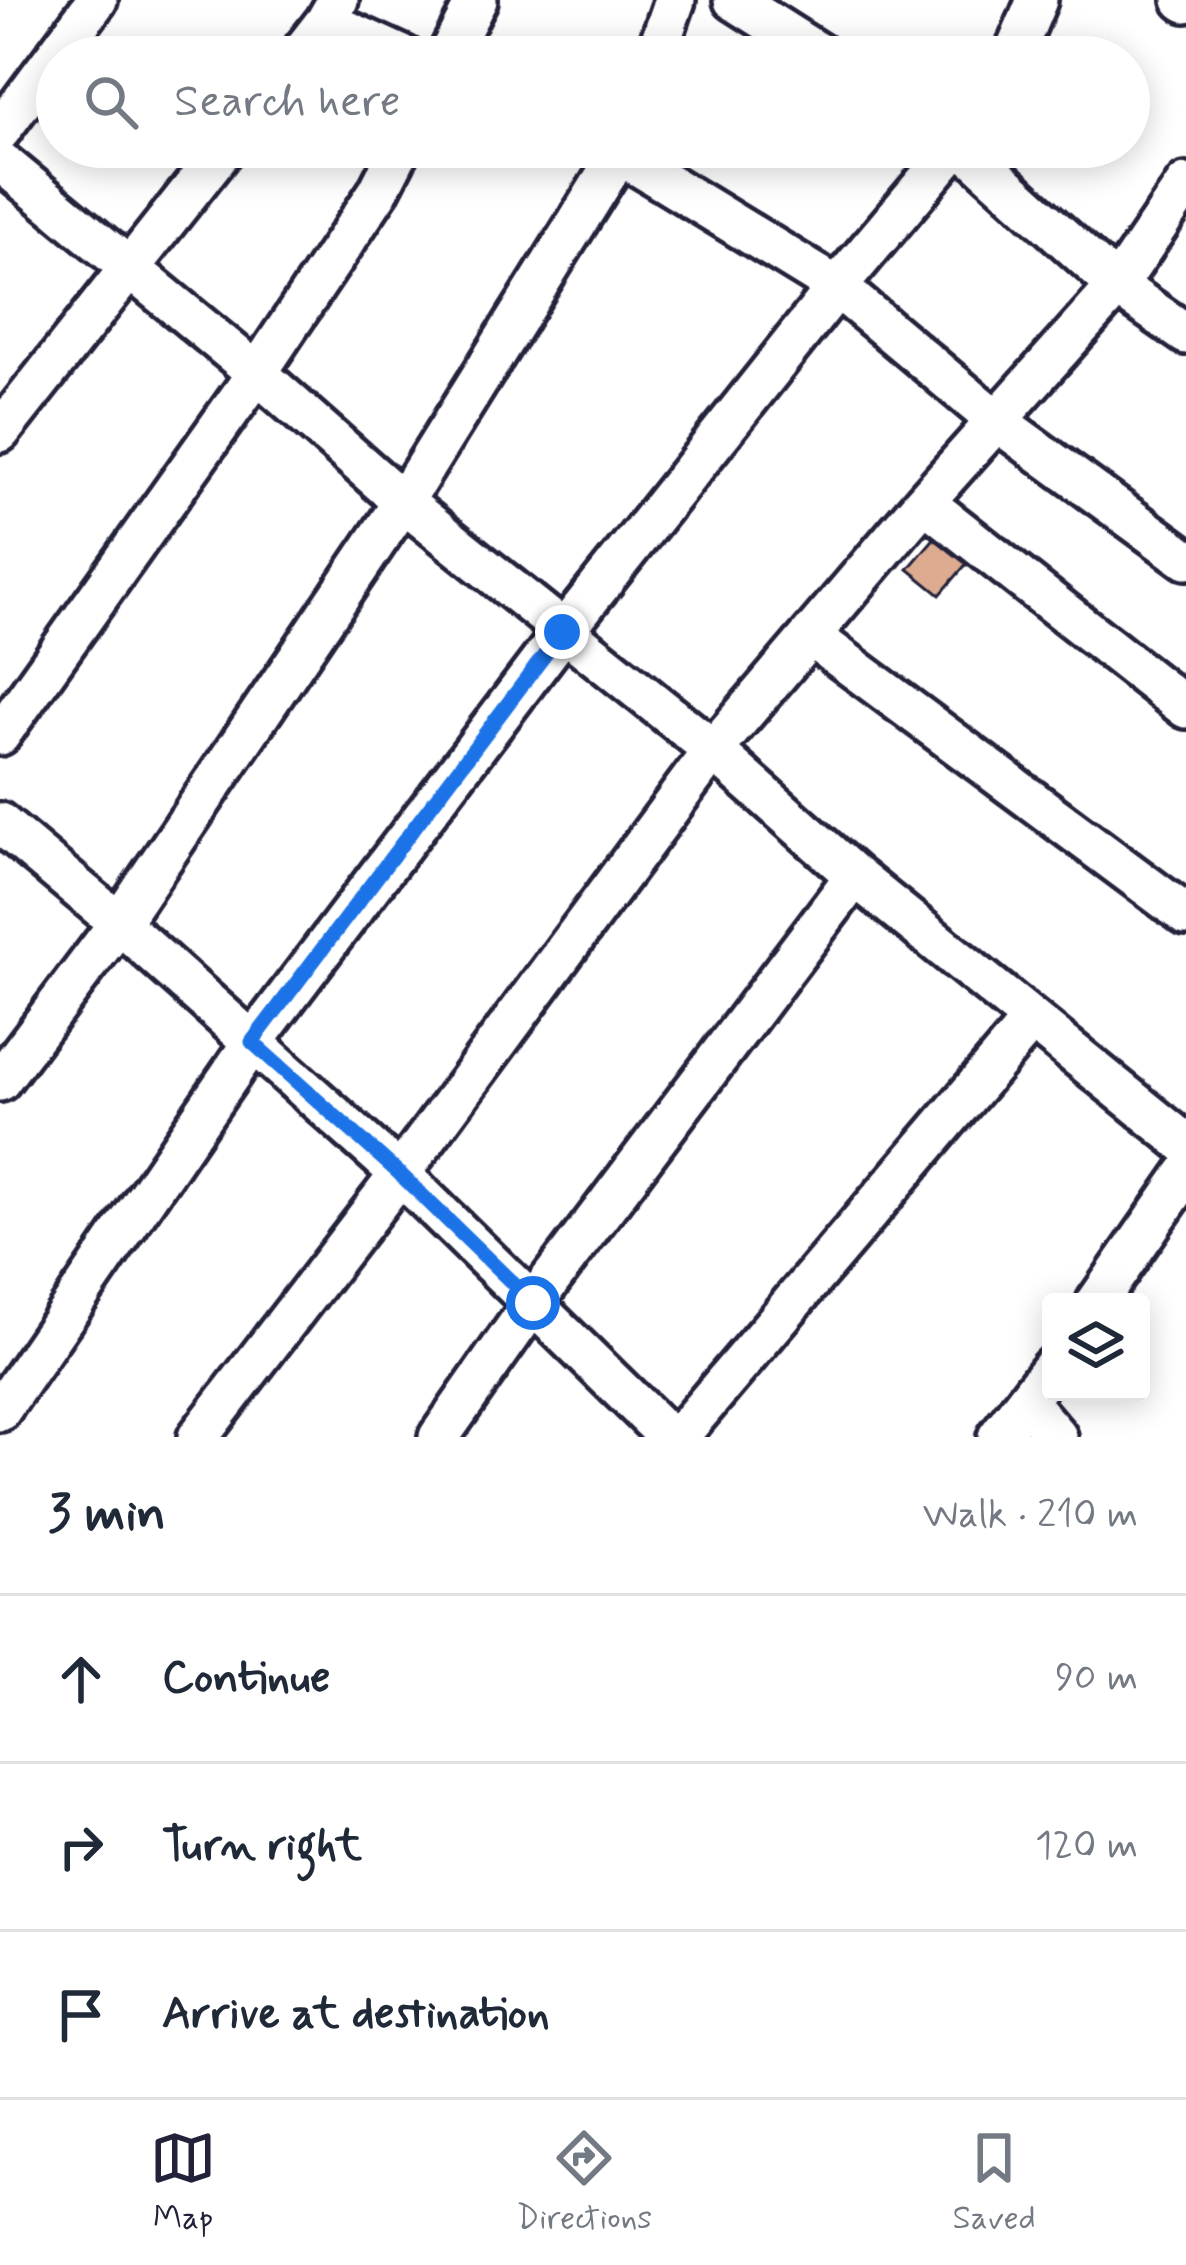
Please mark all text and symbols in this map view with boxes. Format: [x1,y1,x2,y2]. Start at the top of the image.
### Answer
search box [36,36,1150,168]
icon: search [78,69,144,135]
text: Search here [174,73,401,132]
route end [535,605,589,659]
route start [506,1276,560,1330]
map controls [1042,1293,1150,1401]
button: layers [1042,1293,1150,1401]
text: 3 min [48,1482,166,1548]
text: Walk · 210 m [923,1490,1138,1541]
icon: ahead [48,1646,114,1712]
text: Continue [162,1649,330,1708]
text: 90 m [1055,1653,1138,1704]
icon: right [48,1814,114,1880]
text: Turn right [162,1817,362,1876]
text: 120 m [1035,1821,1138,1872]
icon: arrive [48,1982,114,2048]
text: Arrive at destination [162,1985,550,2044]
tab: Map [150,2125,216,2241]
tab: Directions [516,2125,652,2241]
tab: Saved [952,2125,1036,2241]

